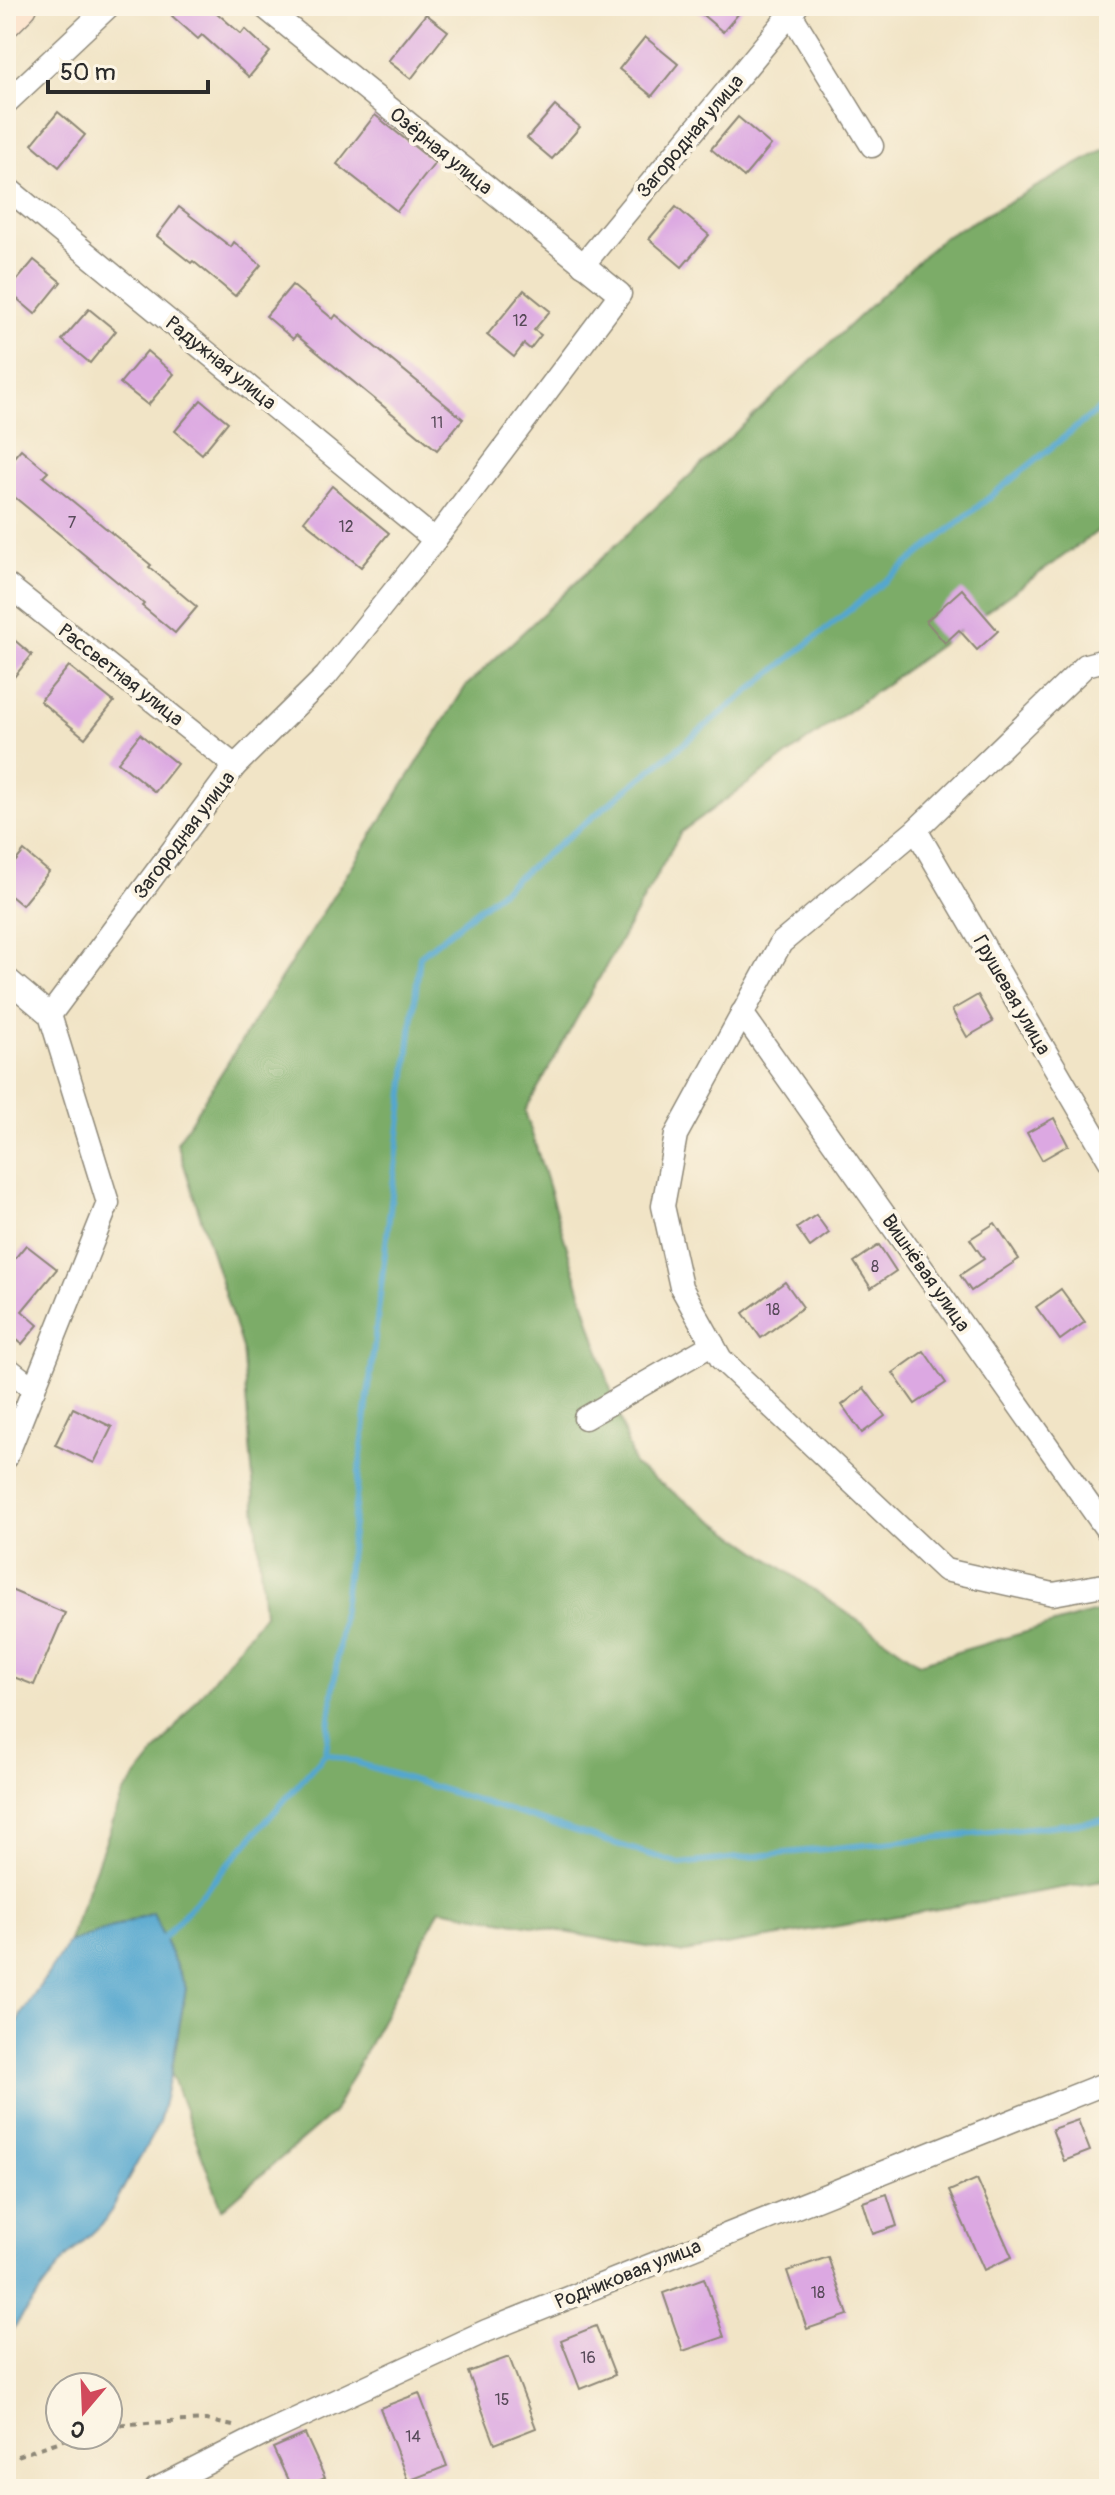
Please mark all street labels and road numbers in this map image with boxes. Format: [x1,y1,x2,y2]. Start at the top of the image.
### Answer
street label: Загородная улица [631,69,749,203]
street label: Озёрная улица [384,102,498,200]
street label: Радужная улица [161,311,281,415]
street label: Рассветная улица [53,618,189,732]
street label: Загородная улица [128,766,240,904]
street label: Грушевая улица [968,931,1056,1059]
street label: Вишнёвая улица [876,1209,976,1337]
street label: Родниковая улица [551,2233,705,2315]

